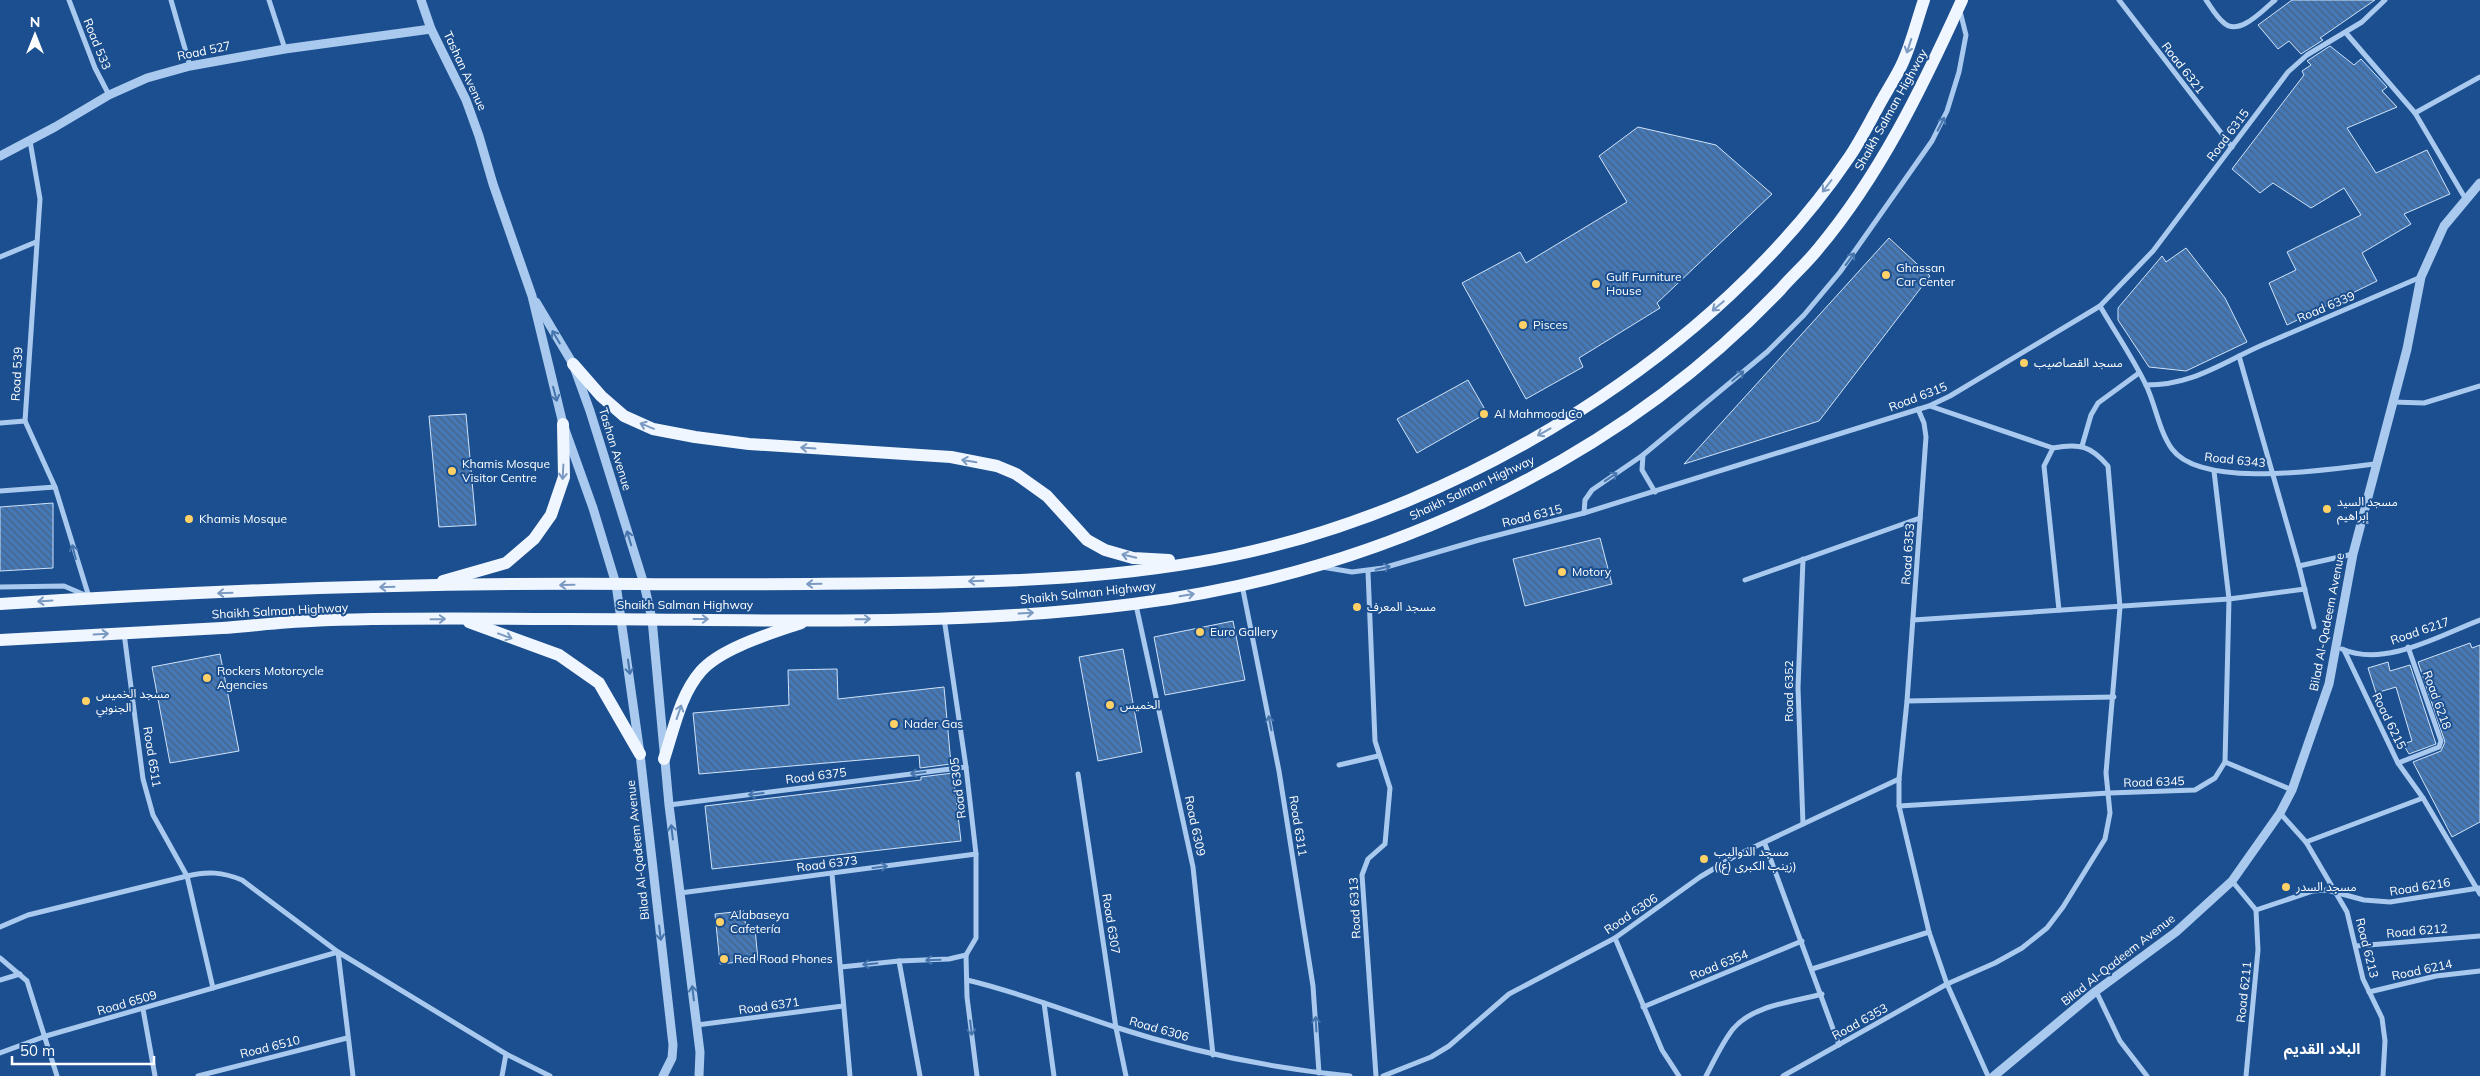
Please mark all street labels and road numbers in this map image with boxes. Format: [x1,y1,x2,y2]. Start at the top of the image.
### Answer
street label: Road 533 [80,16,115,72]
street label: Tashan Avenue [441,29,490,113]
street label: Road 527 [176,38,232,63]
street label: Road 6321 [2159,39,2208,96]
street label: Shaikh Salman Highway [1851,46,1930,173]
street label: Road 6315 [2203,106,2252,164]
street label: Road 6339 [2295,288,2357,325]
street label: Road 539 [8,347,25,401]
street label: Road 6315 [1886,379,1949,415]
street label: Tashan Avenue [596,406,635,492]
street label: Road 6343 [2204,449,2266,470]
street label: Shaikh Salman Highway [1407,452,1537,523]
street label: Road 6315 [1500,501,1563,530]
street label: Road 6353 [1898,523,1917,585]
street label: Bilad Al-Qadeem Avenue [2306,552,2347,692]
street label: Shaikh Salman Highway [1019,578,1157,607]
street label: Shaikh Salman Highway [617,597,754,612]
street label: Shaikh Salman Highway [211,599,349,622]
street label: Road 6217 [2388,613,2451,648]
street label: Road 6352 [1781,660,1796,722]
street label: Road 6218 [2420,668,2455,731]
street label: Road 6215 [2369,690,2410,752]
street label: Road 6511 [140,725,165,788]
street label: Road 6305 [946,757,969,819]
street label: Road 6375 [785,764,847,787]
street label: Road 6345 [2123,773,2185,790]
street label: Bilad Al-Qadeem Avenue [623,779,652,921]
street label: Road 6309 [1182,794,1209,857]
street label: Road 6311 [1286,794,1311,857]
street label: Road 6373 [796,852,858,875]
street label: Road 6216 [2388,874,2451,899]
street label: Road 6313 [1345,877,1364,939]
street label: Road 6306 [1601,890,1660,937]
street label: Road 6307 [1099,892,1124,955]
street label: Bilad Al-Qadeem Avenue [2058,910,2178,1009]
street label: Road 6213 [2353,916,2382,979]
street label: Road 6212 [2386,920,2448,941]
street label: Road 6354 [1688,946,1750,983]
street label: Road 6214 [2390,956,2453,983]
street label: Road 6211 [2233,961,2254,1023]
street label: Road 6509 [95,987,158,1018]
street label: Road 6371 [738,994,800,1017]
street label: Road 6353 [1829,1000,1890,1043]
street label: Road 6306 [1128,1013,1191,1044]
street label: Road 6510 [238,1032,301,1061]

